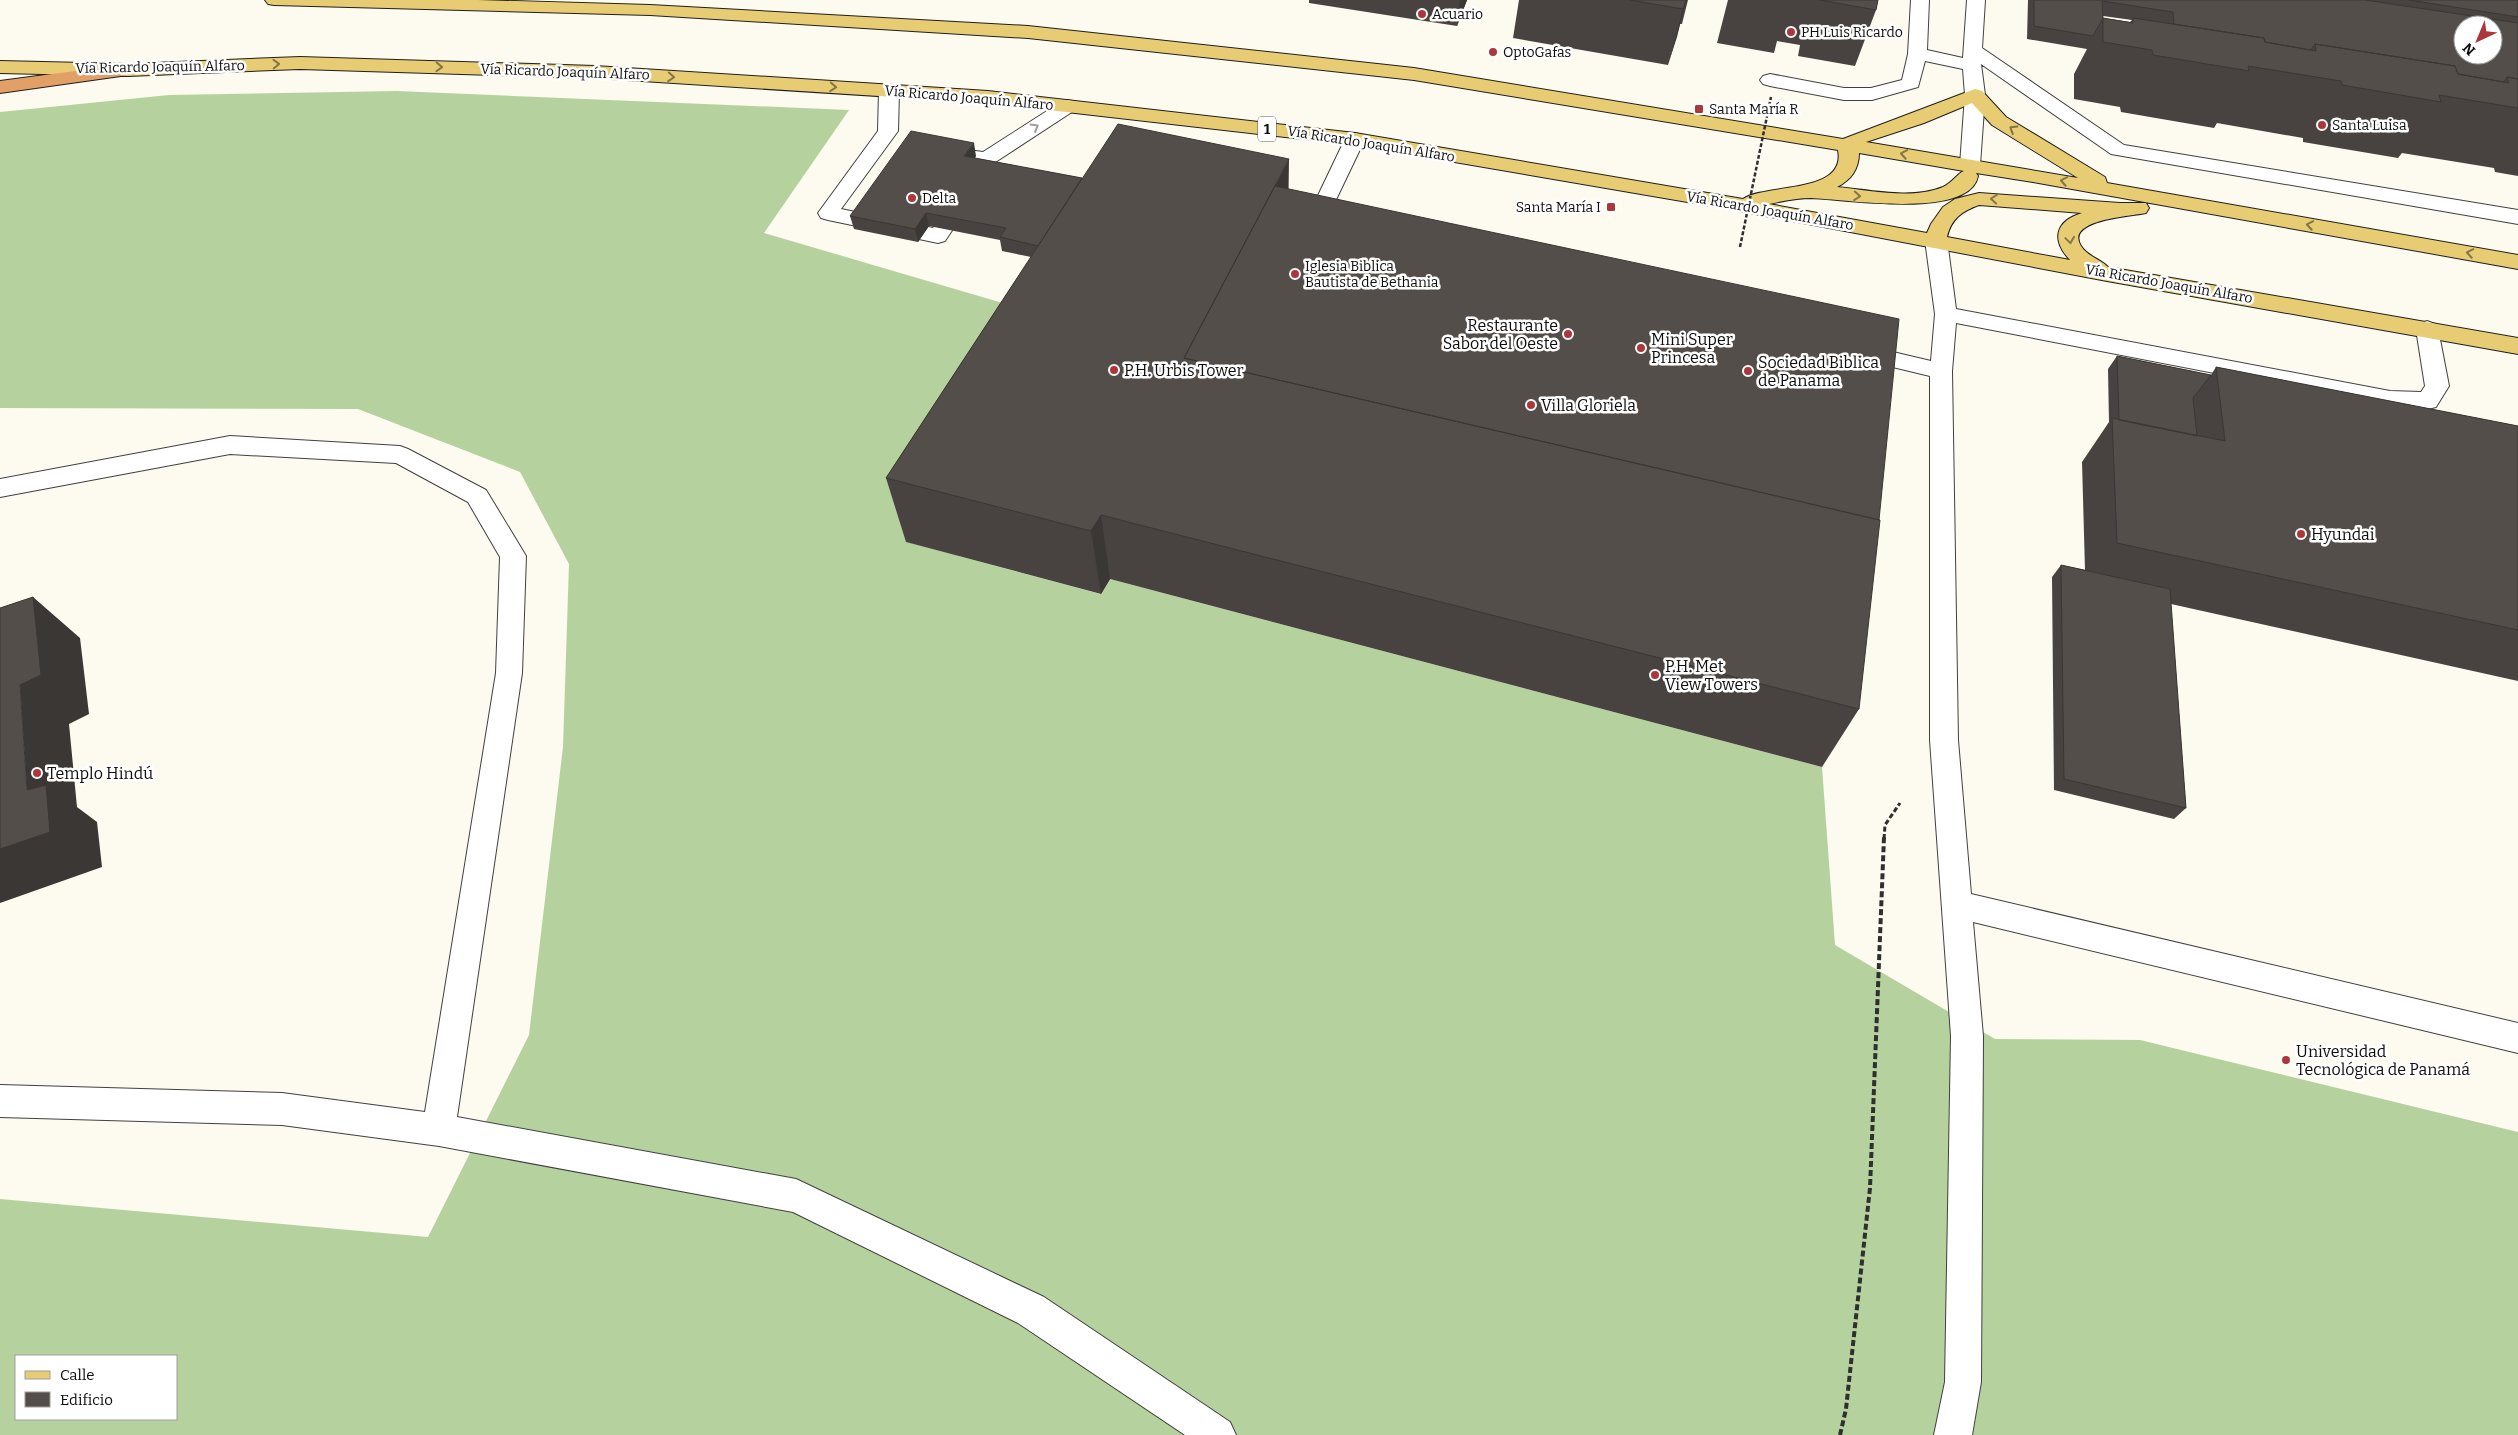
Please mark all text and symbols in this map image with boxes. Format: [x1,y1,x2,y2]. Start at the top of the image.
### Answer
place label: Acuario [1432,6,1483,23]
marker: Acuario [1416,8,1428,20]
north arrow [2453,15,2503,65]
place label: PH Luis Ricardo [1801,24,1903,41]
marker: PH Luis Ricardo [1785,26,1797,38]
text: N [2459,39,2479,59]
place label: OptoGafas [1503,44,1571,61]
marker: OptoGafas [1487,46,1499,58]
street label: Vía Ricardo Joaquín Alfaro [75,57,245,77]
one-way arrow [272,59,280,70]
street label: Vía Ricardo Joaquín Alfaro [480,61,650,83]
one-way arrow [435,62,443,73]
one-way arrow [667,71,675,82]
one-way arrow [829,81,837,92]
street label: Vía Ricardo Joaquín Alfaro [884,82,1054,114]
place label: Santa María R [1709,101,1799,118]
marker: Santa María R [1693,103,1705,115]
road number: 1 [1258,116,1276,142]
place label: Santa Luisa [2332,117,2407,134]
marker: Santa Luisa [2316,119,2328,131]
street label: Vía Ricardo Joaquín Alfaro [1286,122,1456,166]
one-way arrow [1029,124,1038,134]
one-way arrow [2009,126,2018,136]
one-way arrow [1899,149,1907,160]
one-way arrow [2059,177,2068,187]
street label: Vía Ricardo Joaquín Alfaro [1685,188,1855,234]
place label: Delta [922,190,957,207]
one-way arrow [1854,190,1862,201]
marker: Delta [906,192,918,204]
one-way arrow [1990,194,1998,205]
place label: Santa María I [1516,199,1601,216]
marker: Santa María I [1605,201,1617,213]
one-way arrow [2306,221,2314,231]
one-way arrow [2064,237,2075,245]
one-way arrow [2466,249,2474,259]
place label: Iglesia Biblica Bautista de Bethania [1305,258,1439,291]
street label: Vía Ricardo Joaquín Alfaro [2084,261,2254,307]
marker: Iglesia Biblica Bautista de Bethania [1289,268,1301,280]
place label: Restaurante Sabor del Oeste [1443,316,1558,353]
marker: Restaurante Sabor del Oeste [1562,328,1574,340]
place label: Mini Super Princesa [1651,330,1733,367]
marker: Mini Super Princesa [1635,342,1647,354]
place label: Sociedad Biblica de Panama [1758,353,1879,390]
place label: P.H. Urbis Tower [1124,361,1244,380]
marker: P.H. Urbis Tower [1108,364,1120,376]
marker: Sociedad Biblica de Panama [1742,365,1754,377]
place label: Villa Gloriela [1541,396,1636,415]
marker: Villa Gloriela [1525,399,1537,411]
place label: Hyundai [2311,525,2375,544]
marker: Hyundai [2295,528,2307,540]
place label: P.H. Met View Towers [1665,657,1758,694]
marker: P.H. Met View Towers [1649,669,1661,681]
place label: Templo Hindú [47,764,153,783]
marker: Templo Hindú [31,767,43,779]
place label: Universidad Tecnológica de Panamá [2296,1042,2470,1079]
marker: Universidad Tecnológica de Panamá [2280,1054,2292,1066]
legend [15,1355,178,1420]
text: Calle [60,1366,94,1384]
text: Edificio [60,1391,113,1409]

